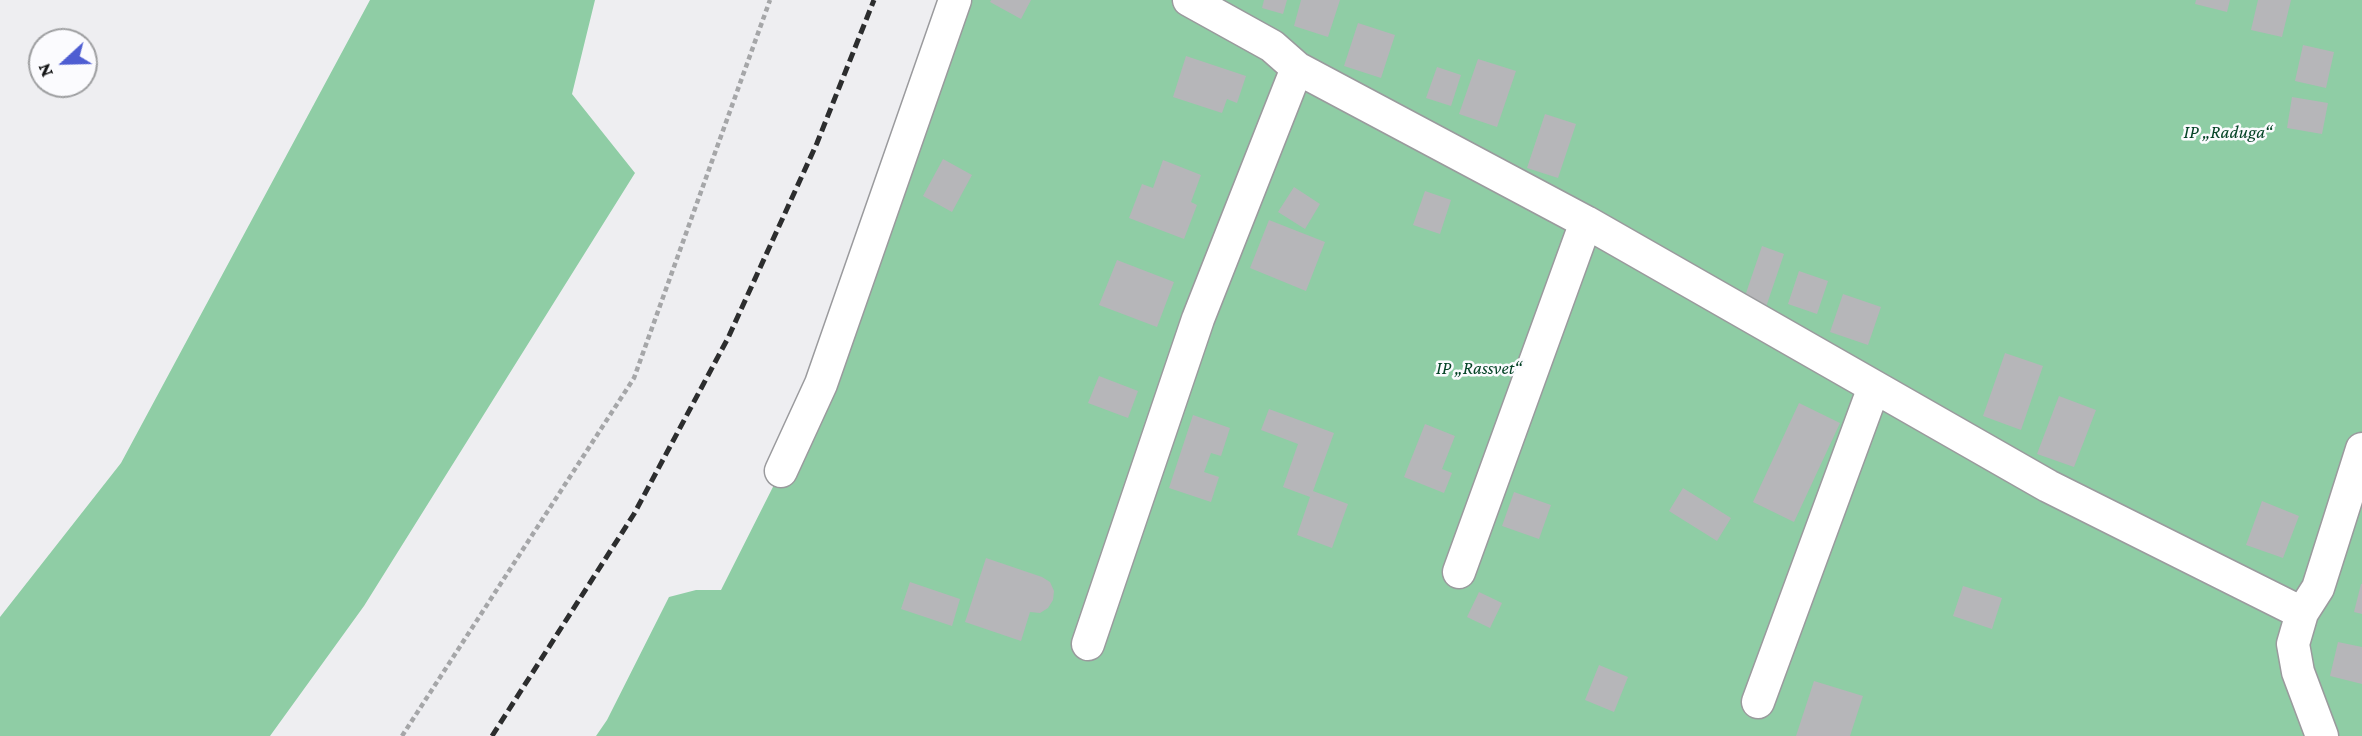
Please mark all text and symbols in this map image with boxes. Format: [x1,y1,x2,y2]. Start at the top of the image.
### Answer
north arrow [28,28,98,98]
text: N [33,60,57,80]
park label: IP „Raduga“ [2184,121,2272,143]
park label: IP „Rassvet“ [1436,357,1522,379]

